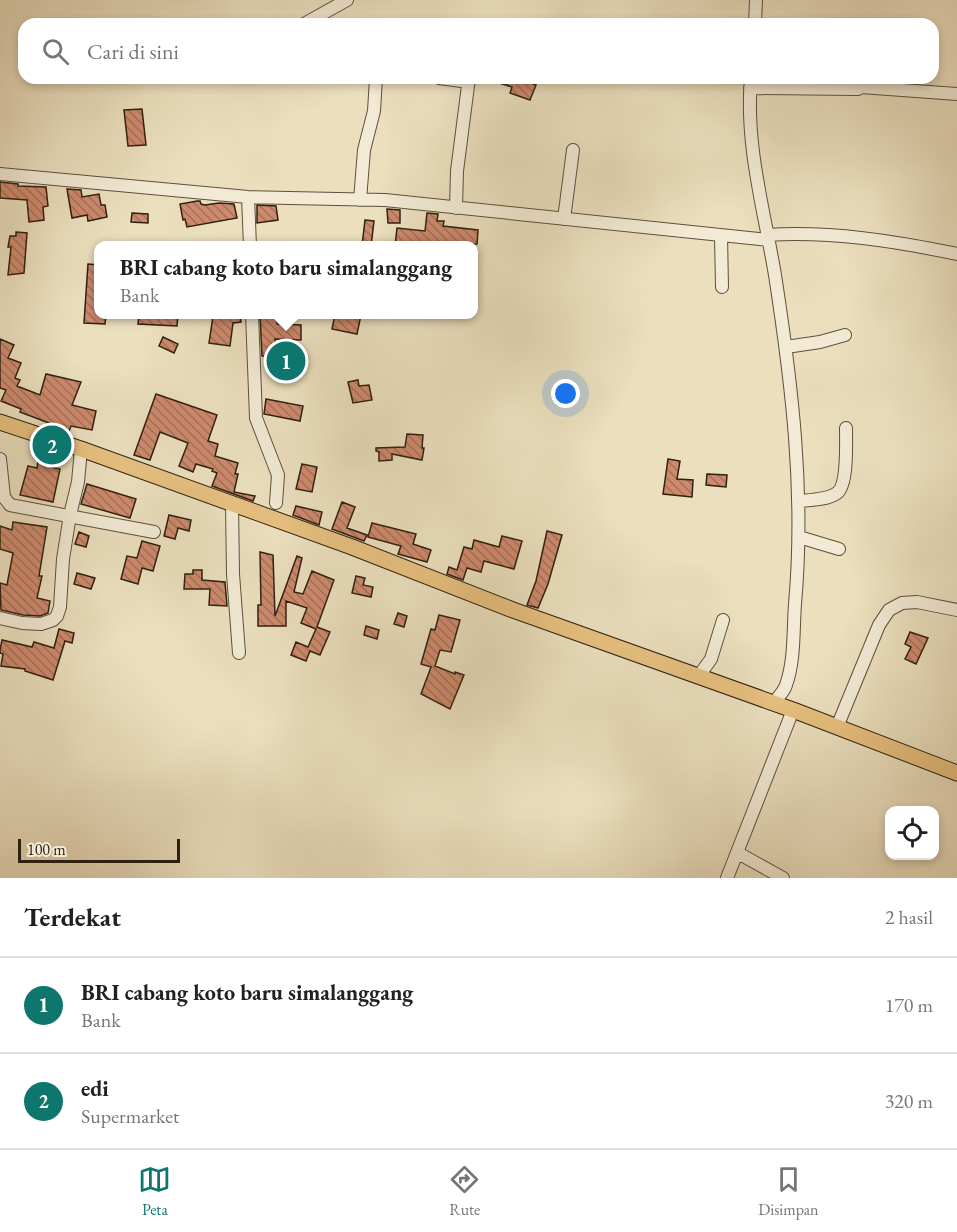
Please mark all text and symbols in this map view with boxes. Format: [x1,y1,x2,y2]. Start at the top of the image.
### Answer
search box [18,18,939,84]
icon: search [39,35,72,68]
text: Cari di sini [87,37,179,66]
popup [94,241,478,319]
text: BRI cabang koto baru simalanggang [120,253,452,282]
text: Bank [120,282,159,308]
pin: 1 [266,338,306,384]
your location [551,379,580,408]
pin: 2 [32,422,72,468]
map controls [885,806,939,860]
button: locate [885,806,939,860]
scale bar [18,836,180,864]
text: 100 m [27,839,66,860]
text: Terdekat [24,900,121,934]
text: 2 hasil [885,904,933,930]
text: BRI cabang koto baru simalanggang [81,978,413,1007]
text: 1 [38,992,49,1018]
text: 170 m [885,992,933,1018]
text: Bank [81,1007,121,1033]
text: edi [81,1074,109,1103]
text: 2 [38,1088,49,1114]
text: 320 m [885,1088,933,1114]
text: Supermarket [81,1103,179,1129]
tab: Peta [138,1163,171,1220]
tab: Rute [448,1163,481,1220]
tab: Disimpan [758,1163,819,1220]

